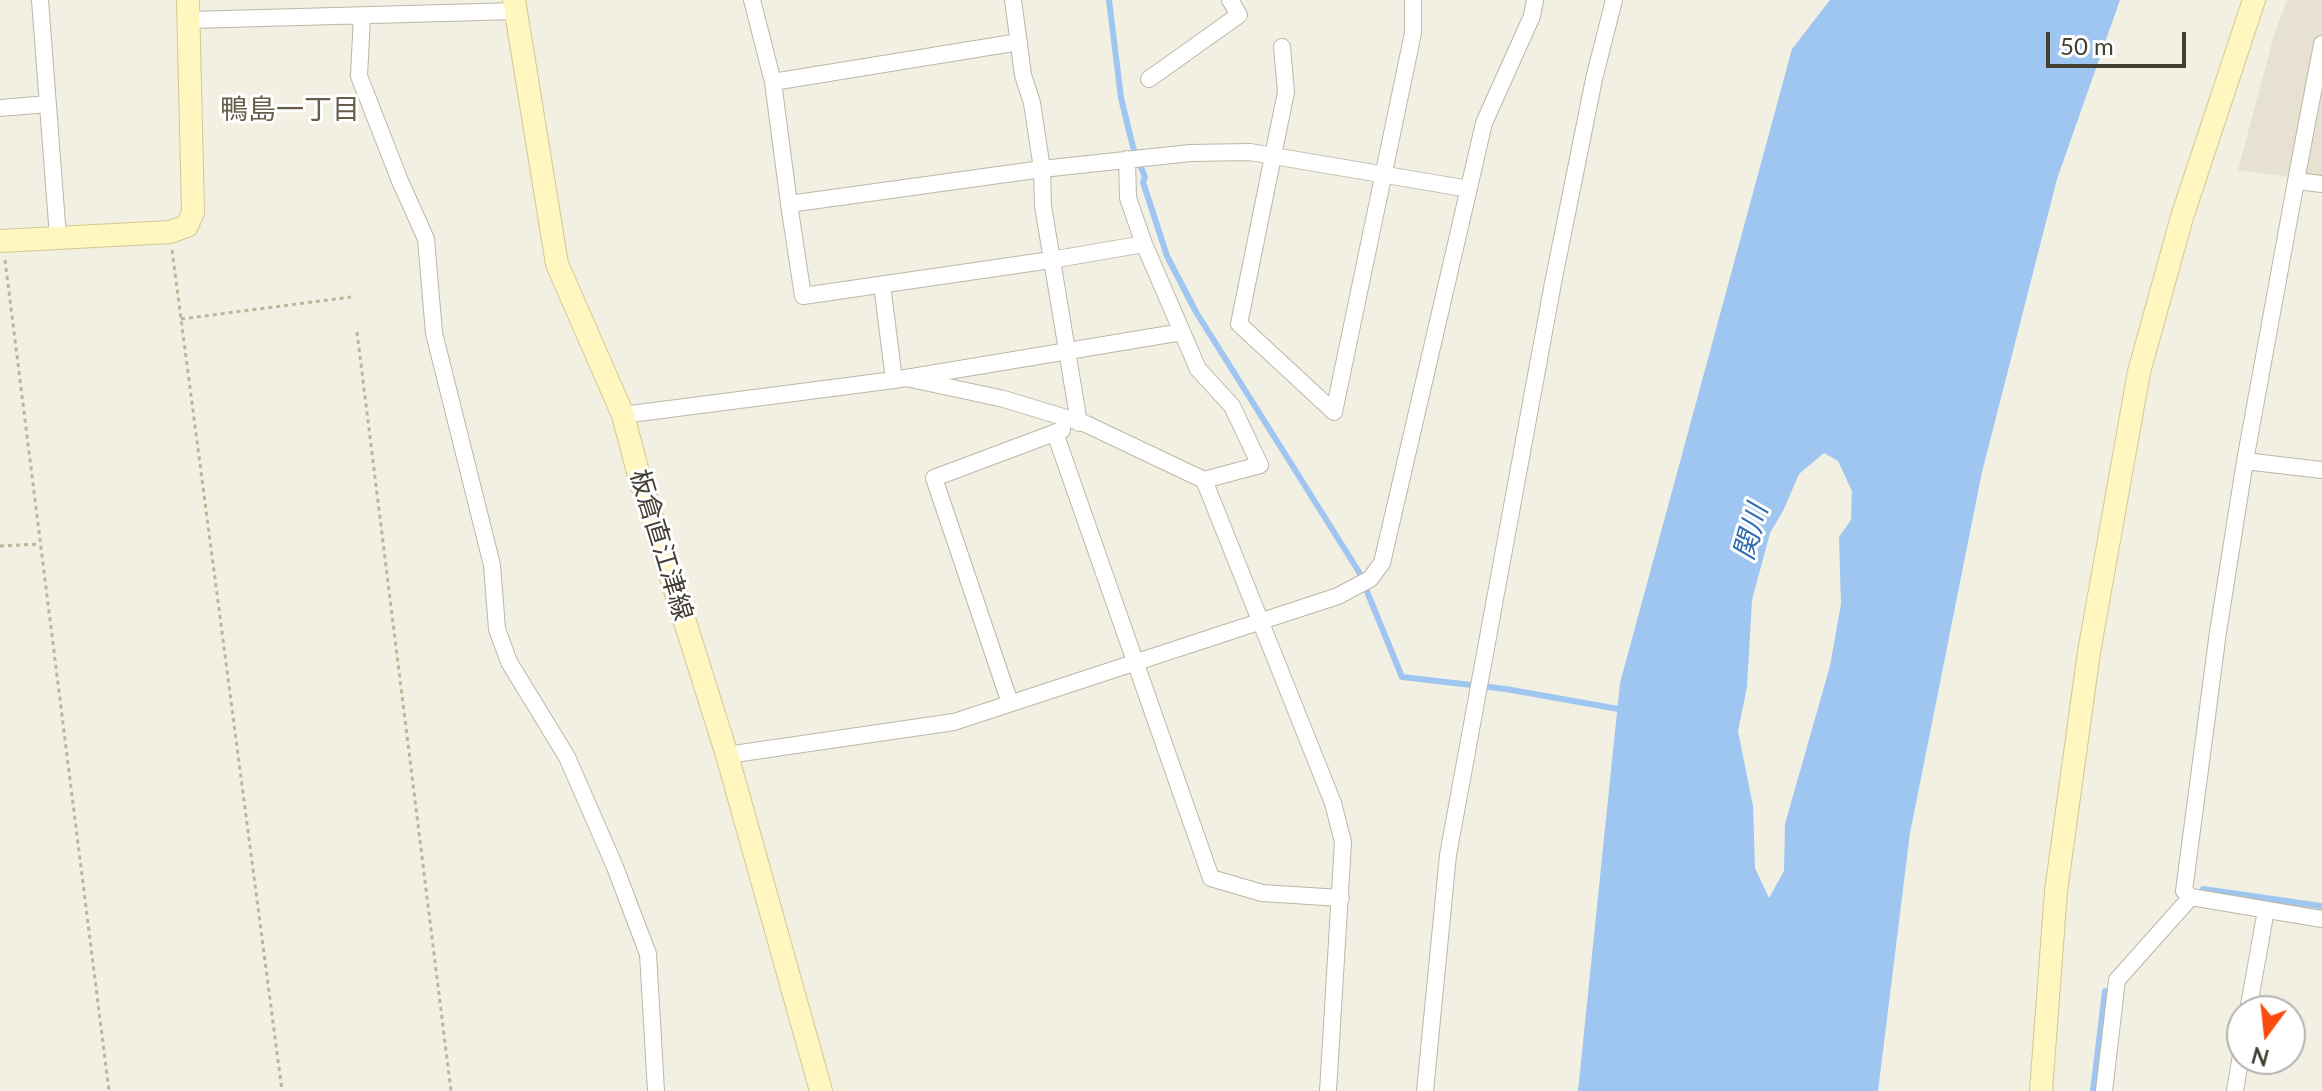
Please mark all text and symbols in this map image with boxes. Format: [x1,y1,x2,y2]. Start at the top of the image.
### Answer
scale bar [2050,16,2190,66]
text: 50 m [2060,31,2114,60]
district label: 鴨島一丁目 [220,93,360,127]
street label: 板倉直江津線 [623,466,699,624]
water label: 関川 [1727,500,1775,564]
north arrow [2226,995,2306,1075]
text: N [2249,1042,2272,1072]

